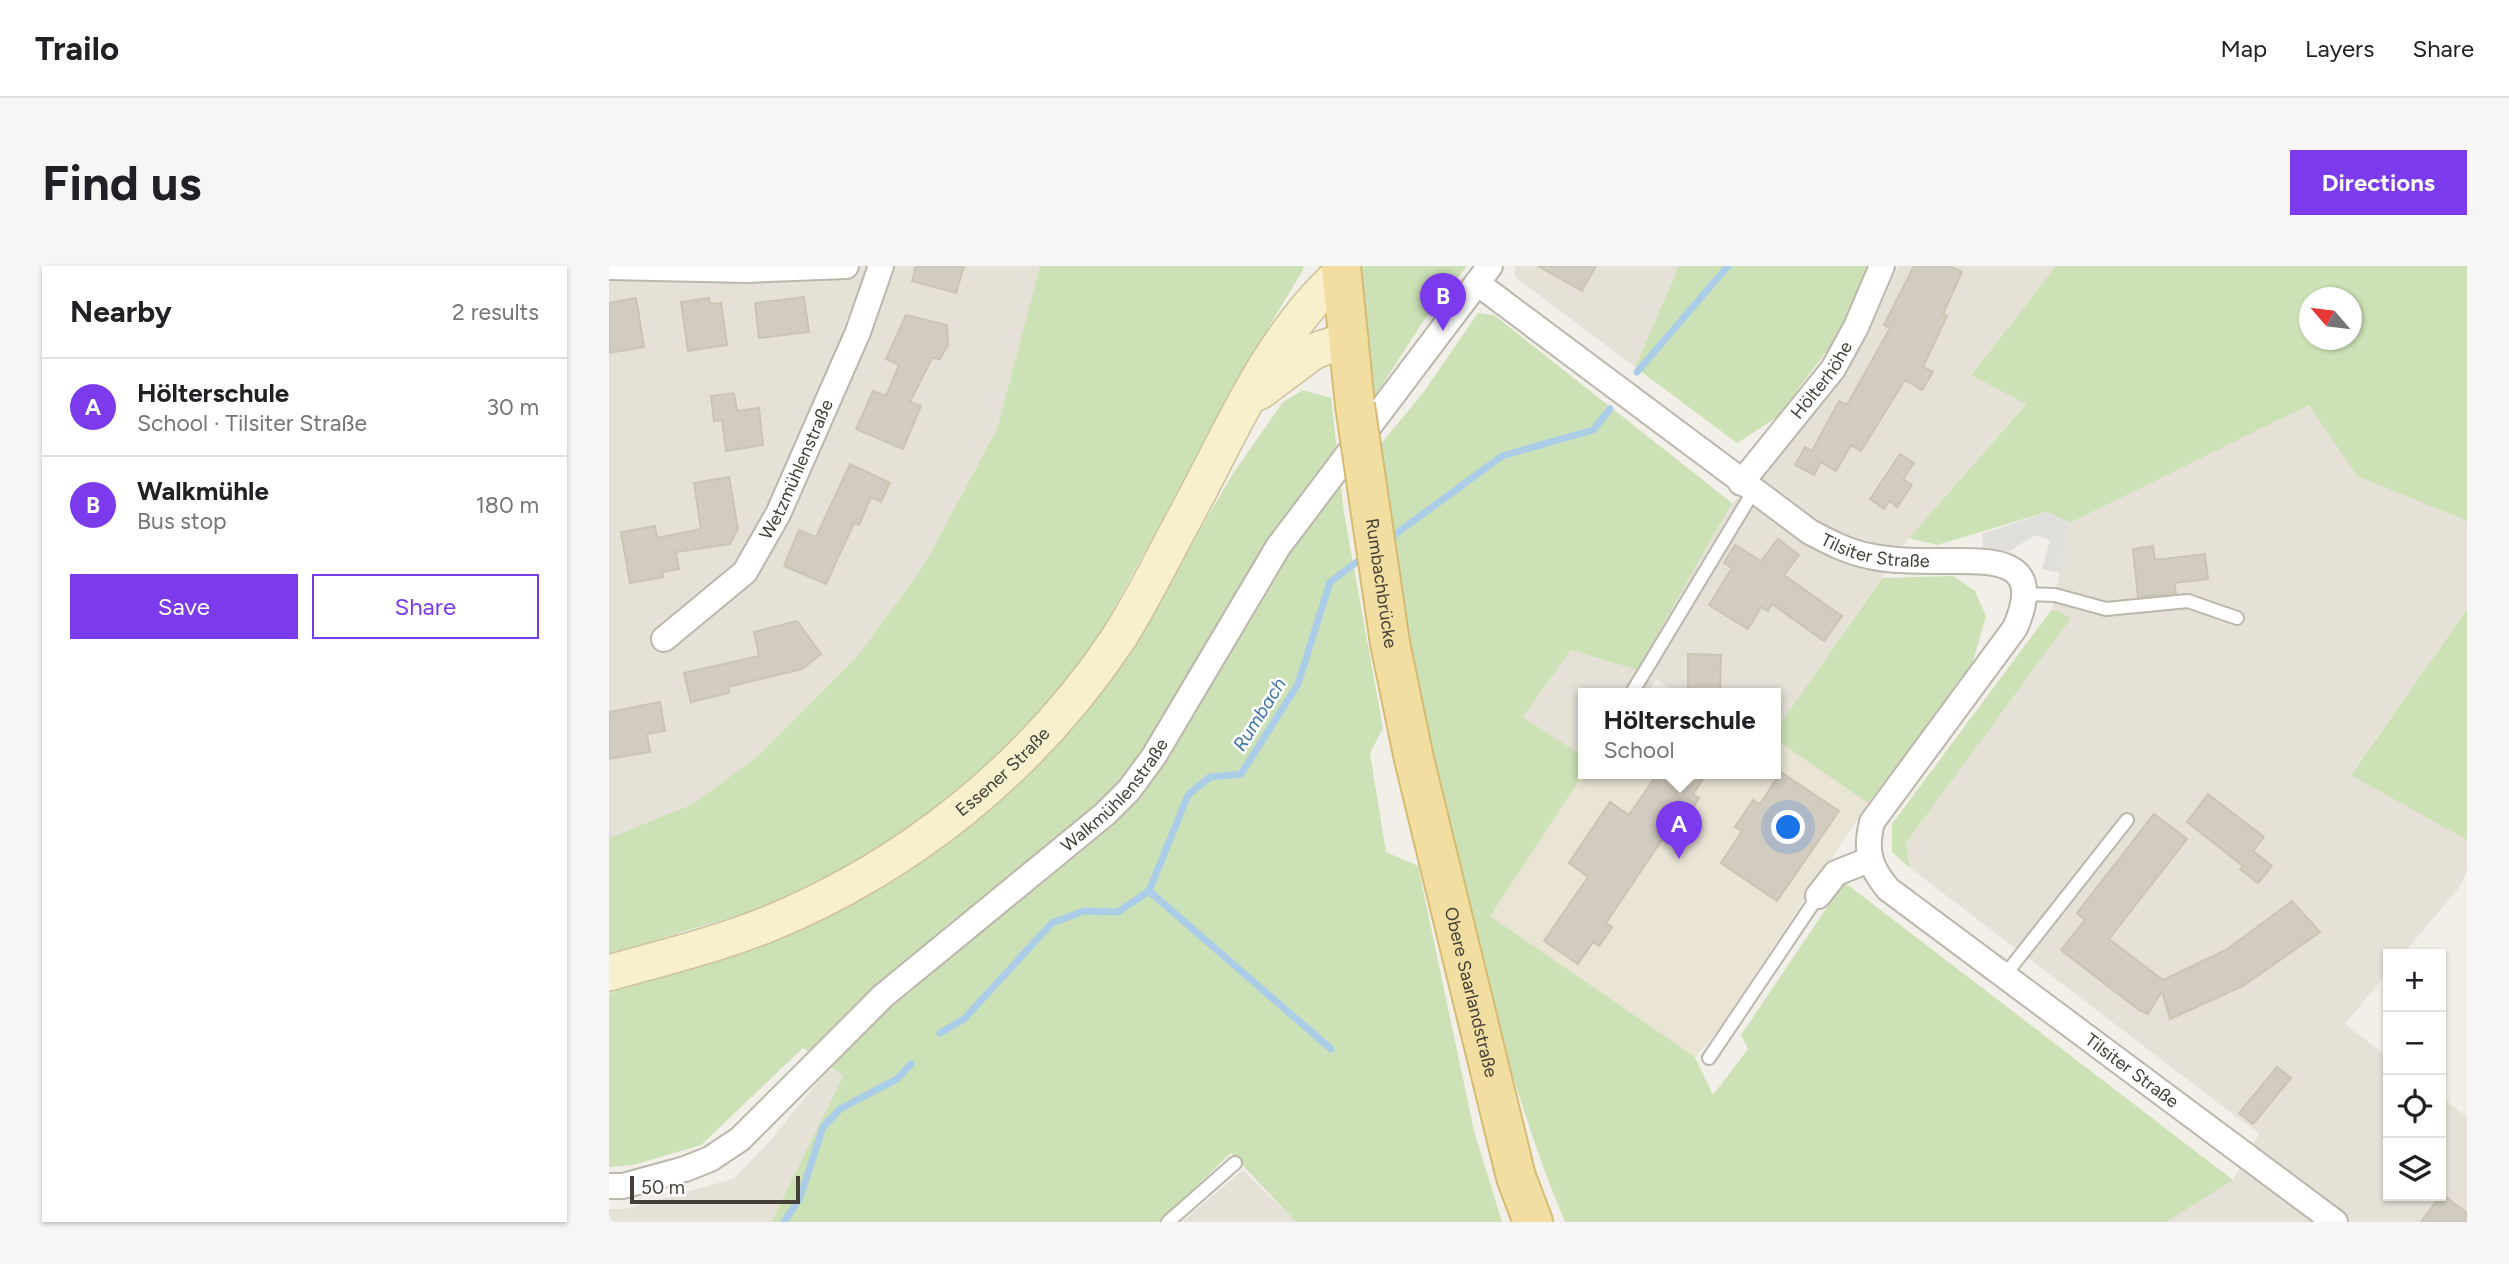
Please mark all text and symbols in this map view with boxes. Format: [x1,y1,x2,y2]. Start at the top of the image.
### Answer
text: Trailo [35,29,119,68]
text: Map [2220,34,2267,63]
text: Layers [2305,34,2374,63]
text: Share [2412,34,2474,63]
button: Directions [2290,150,2467,215]
text: Find us [42,153,201,212]
pin: B [1420,273,1466,331]
north arrow [2299,287,2362,350]
text: Nearby [70,293,172,330]
text: 2 results [452,298,539,326]
street label: Hölterhöhe [1786,337,1857,423]
text: Hölterschule [137,377,289,409]
text: A [85,393,101,421]
text: 30 m [486,393,539,421]
street label: Wetzmühlenstraße [755,396,838,544]
text: School · Tilsiter Straße [137,409,367,437]
text: Walkmühle [137,475,269,507]
text: B [86,491,100,519]
text: 180 m [475,491,539,519]
text: Bus stop [137,507,227,535]
street label: Rumbachbrücke [1361,517,1402,650]
street label: Tilsiter Straße [1817,529,1930,572]
button: Save [70,574,298,639]
button: Share [312,574,539,639]
water label: Rumbach [1228,673,1291,755]
popup [1578,688,1781,779]
text: Hölterschule [1603,704,1756,736]
street label: Essener Straße [951,723,1055,821]
street label: Walkmühlenstraße [1057,734,1173,857]
text: School [1603,736,1675,764]
pin: A [1656,801,1702,859]
your location [1771,810,1805,844]
street label: Obere Saarlandstraße [1440,905,1502,1080]
map controls [2383,949,2446,1201]
button: + [2383,949,2446,1012]
button: − [2383,1012,2446,1075]
street label: Tilsiter Straße [2081,1029,2183,1113]
button: locate [2383,1075,2446,1138]
button: layers [2383,1138,2446,1201]
scale bar [630,1173,800,1205]
text: 50 m [641,1176,685,1199]

